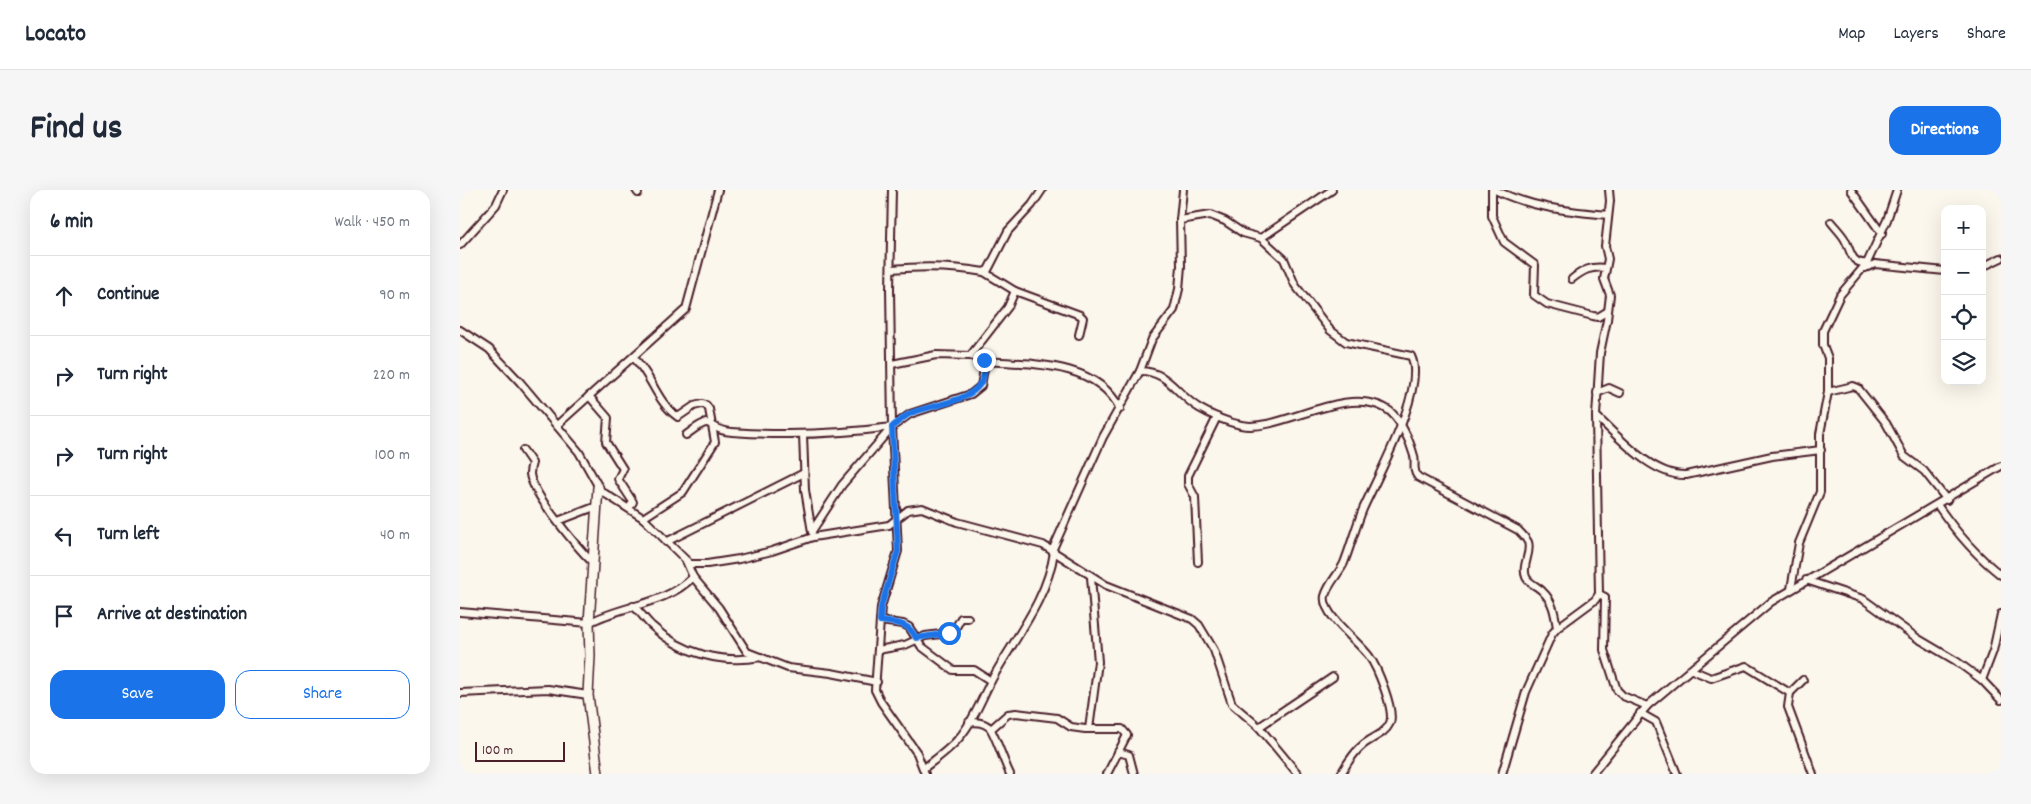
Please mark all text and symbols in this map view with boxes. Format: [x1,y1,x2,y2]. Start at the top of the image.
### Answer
text: Locato [25,18,86,52]
text: Map [1838,22,1865,47]
text: Layers [1893,22,1939,47]
text: Share [1967,22,2006,47]
text: Find us [30,105,122,155]
button: Directions [1889,106,2001,155]
map controls [1941,205,1986,385]
button: + [1941,205,1986,250]
text: 6 min [50,208,93,238]
text: Walk · 450 m [335,211,410,234]
button: − [1941,250,1986,295]
icon: ahead [50,282,78,310]
text: Continue [97,282,159,309]
text: 90 m [379,284,410,307]
button: locate [1941,295,1986,340]
button: layers [1941,340,1986,385]
route end [973,349,996,372]
icon: right [50,362,78,390]
text: Turn right [97,362,168,389]
text: 220 m [373,364,410,387]
icon: right [50,442,78,470]
text: Turn right [97,442,168,469]
text: 100 m [374,444,410,467]
icon: left [50,522,78,550]
text: Turn left [97,522,160,549]
text: 40 m [380,524,410,547]
icon: arrive [50,602,78,630]
text: Arrive at destination [97,602,247,629]
route start [938,622,961,645]
button: Save [50,670,225,719]
button: Share [235,670,410,719]
scale bar [475,739,565,762]
text: 100 m [482,741,513,761]

